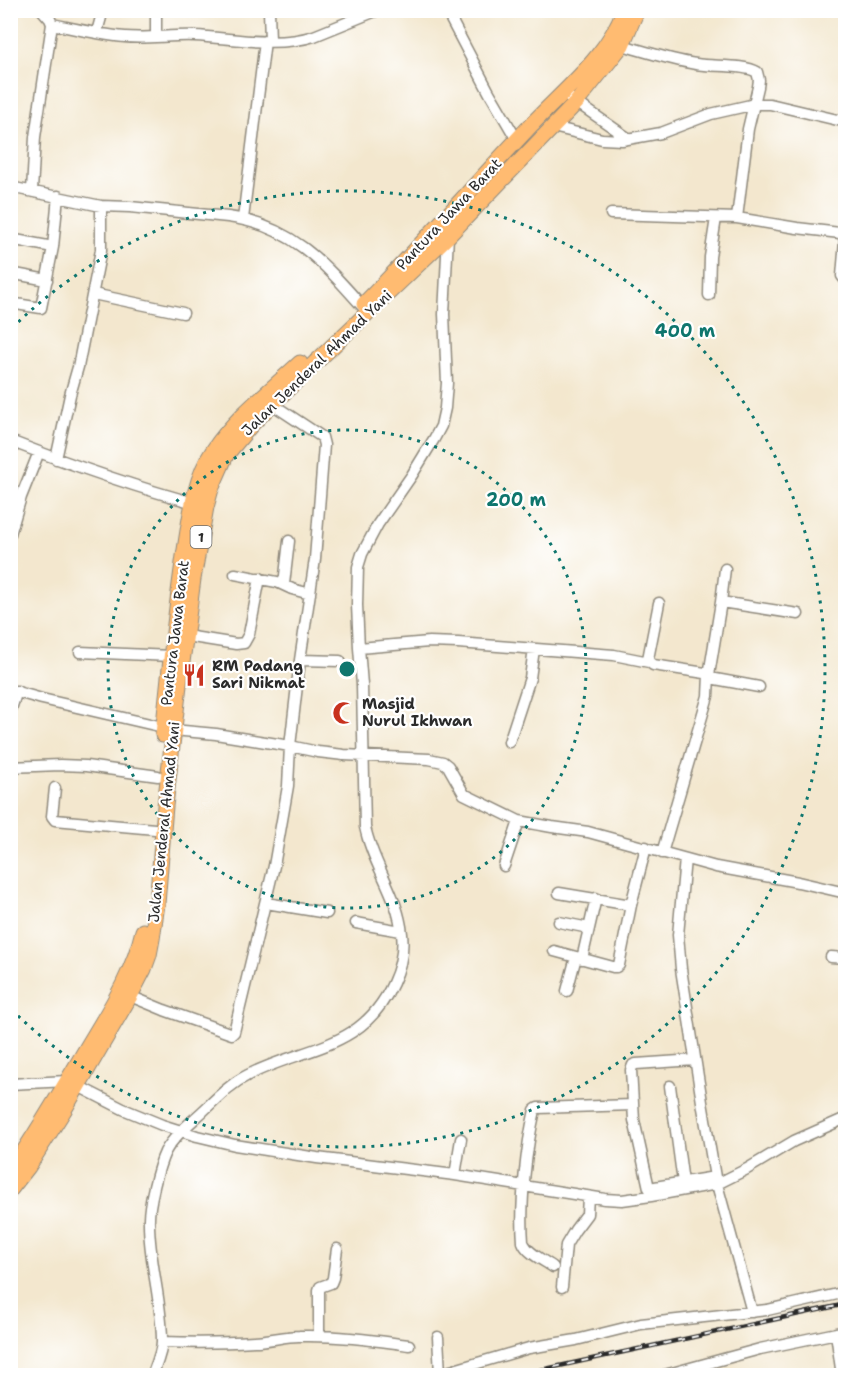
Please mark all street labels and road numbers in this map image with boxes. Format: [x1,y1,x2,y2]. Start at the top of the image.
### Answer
street label: Pantura Jawa Barat [392,154,506,274]
street label: Jalan Jenderal Ahmad Yani [237,286,397,440]
road number: 1 [190,526,212,548]
street label: Pantura Jawa Barat [156,559,194,707]
street label: Jalan Jenderal Ahmad Yani [143,721,185,923]

